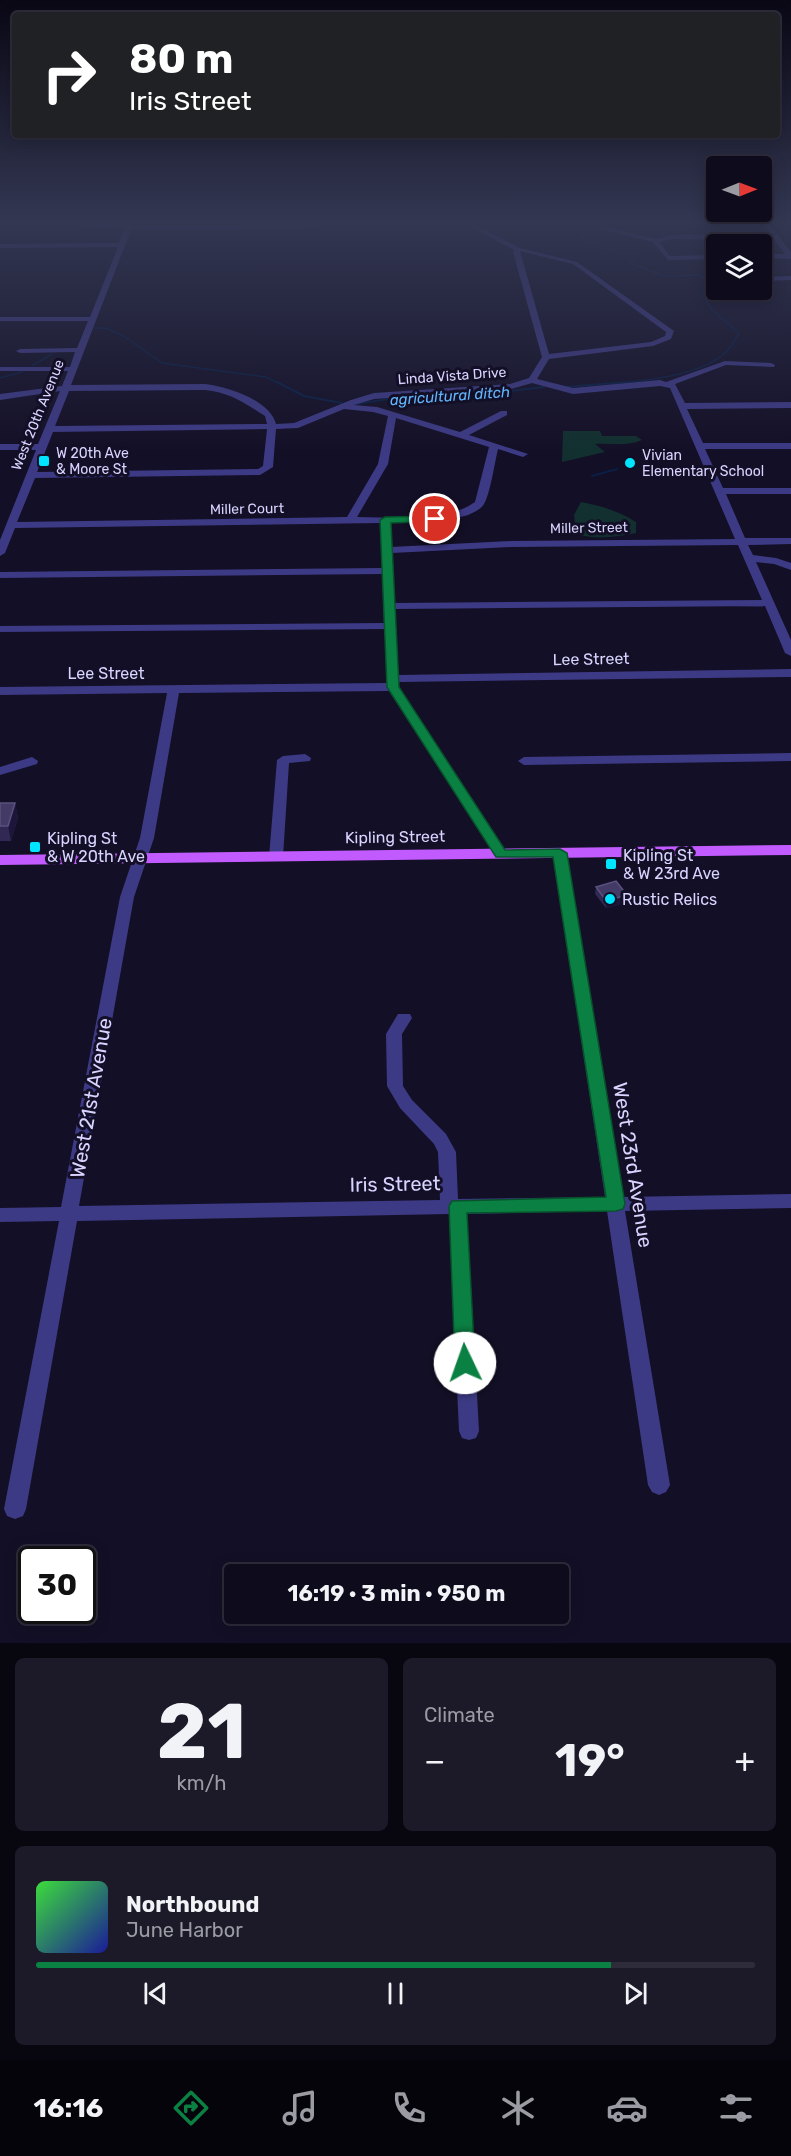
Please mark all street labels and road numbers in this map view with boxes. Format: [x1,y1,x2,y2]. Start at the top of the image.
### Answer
street label: West 20th Avenue [8,357,68,473]
street label: Linda Vista Drive [397,364,507,388]
street label: Miller Court [210,500,285,518]
street label: Miller Street [550,519,629,537]
street label: Lee Street [552,649,630,669]
street label: Lee Street [68,664,144,683]
street label: Kipling Street [345,827,445,847]
street label: West 21st Avenue [65,1016,117,1180]
street label: West 23rd Avenue [608,1081,658,1249]
street label: Iris Street [349,1171,441,1197]

